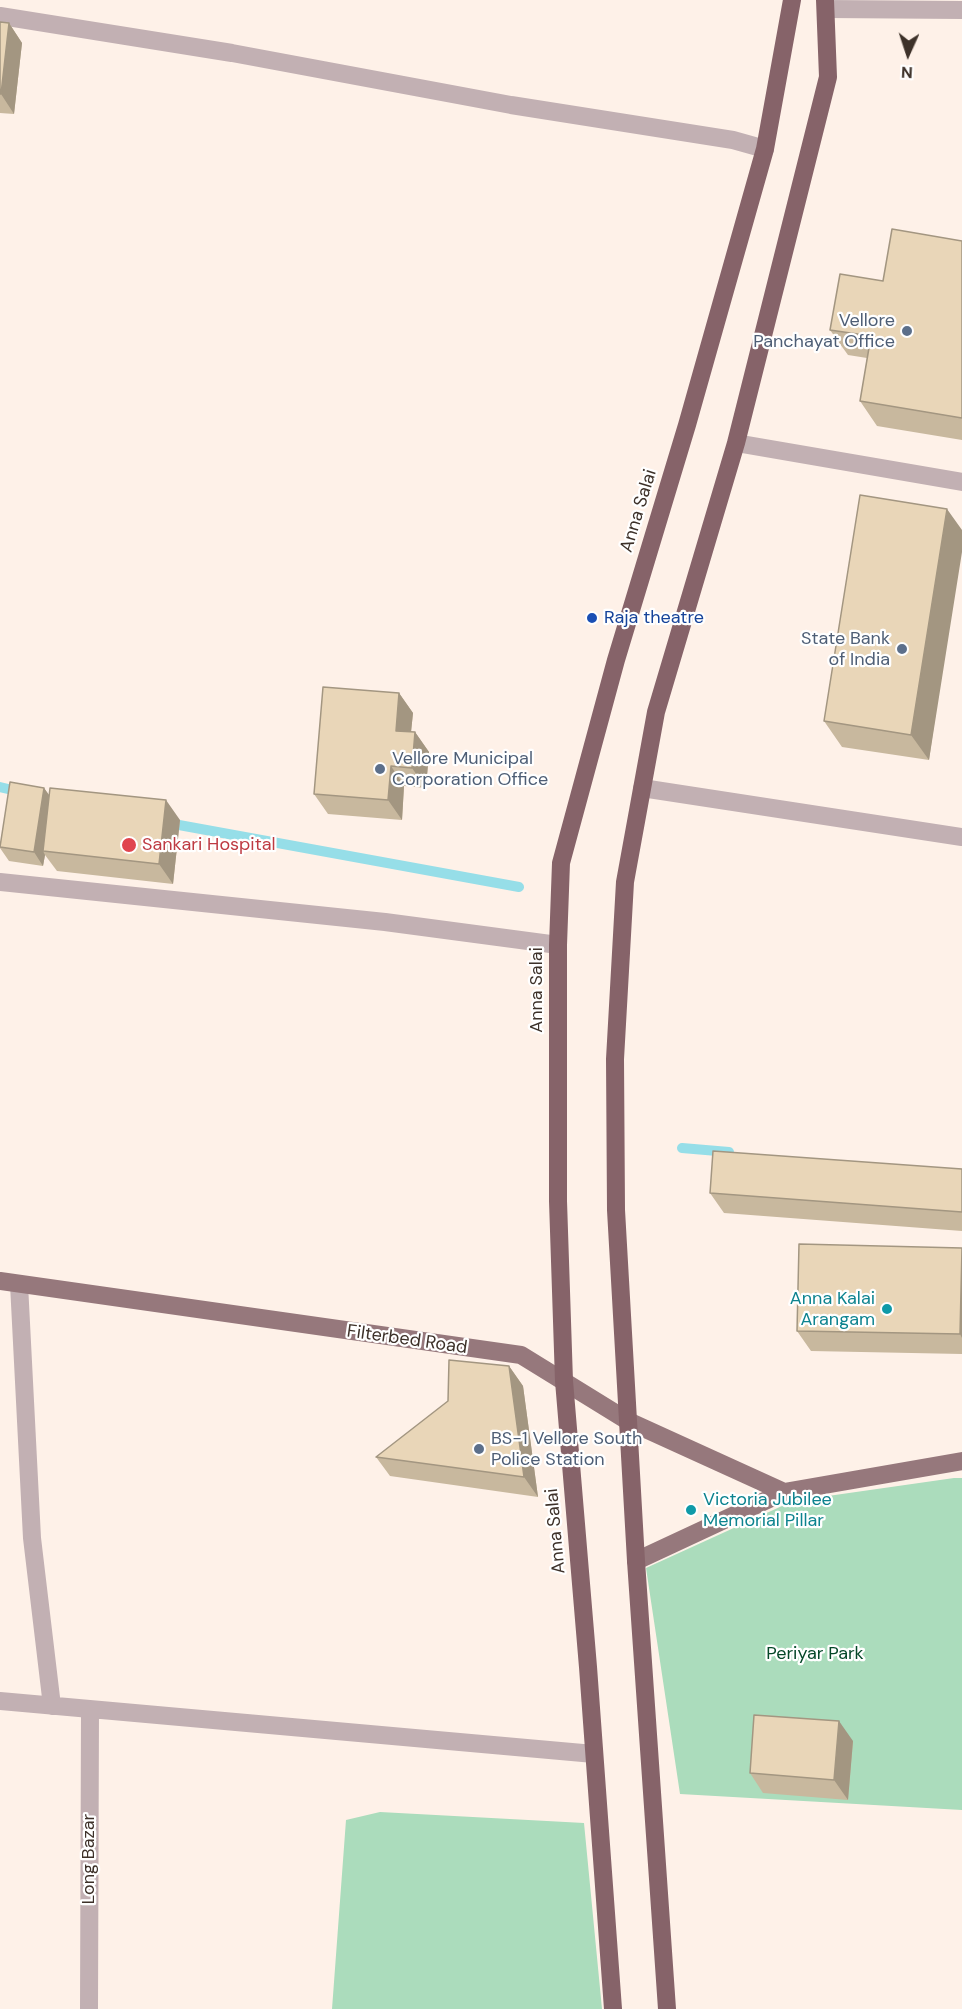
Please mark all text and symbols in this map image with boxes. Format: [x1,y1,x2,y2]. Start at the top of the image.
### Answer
north arrow [878,24,938,84]
text: N [901,62,913,83]
place label: Vellore Panchayat Office [753,310,895,352]
marker: Vellore Panchayat Office [900,324,914,338]
street label: Anna Salai [616,467,662,555]
place label: Raja theatre [604,607,704,629]
marker: Raja theatre [585,611,599,625]
place label: State Bank of India [801,628,890,670]
marker: State Bank of India [895,642,909,656]
place label: Vellore Municipal Corporation Office [392,748,548,790]
marker: Vellore Municipal Corporation Office [373,762,387,776]
place label: Sankari Hospital [142,834,276,856]
marker: Sankari Hospital [120,836,138,854]
street label: Anna Salai [526,947,548,1033]
place label: Anna Kalai Arangam [790,1288,875,1330]
marker: Anna Kalai Arangam [880,1302,894,1316]
street label: Filterbed Road [346,1321,468,1359]
place label: BS-1 Vellore South Police Station [491,1428,642,1470]
marker: BS-1 Vellore South Police Station [472,1442,486,1456]
street label: Anna Salai [542,1487,570,1575]
place label: Victoria Jubilee Memorial Pillar [703,1489,832,1532]
marker: Victoria Jubilee Memorial Pillar [684,1503,698,1517]
park label: Periyar Park [766,1643,864,1665]
street label: Long Bazar [78,1814,100,1904]

